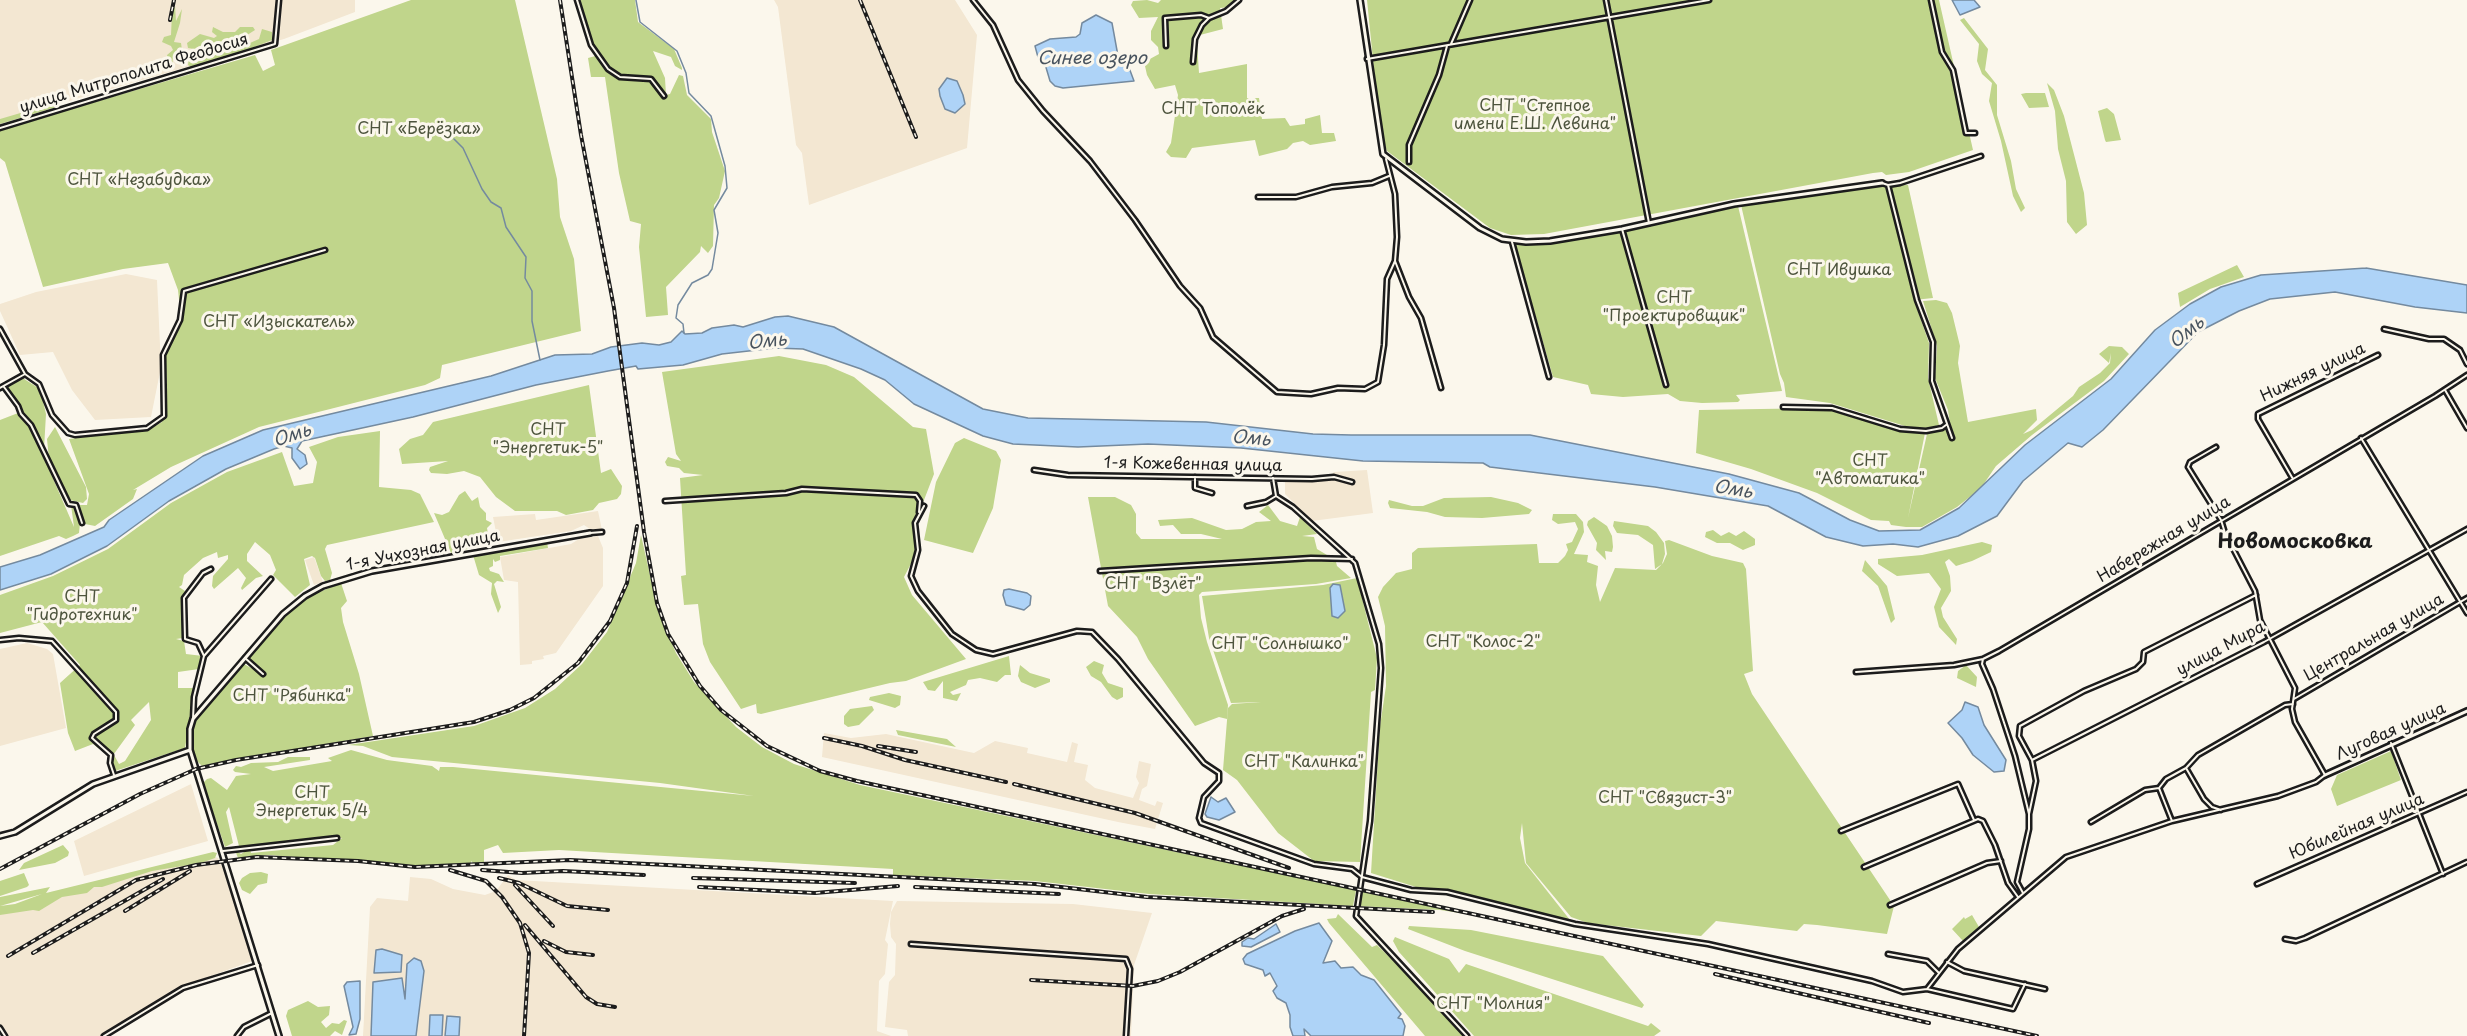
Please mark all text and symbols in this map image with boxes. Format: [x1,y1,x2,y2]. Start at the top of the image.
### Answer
street label: улица Митрополита Феодосия [17,30,251,118]
water label: Синее озеро [1037,48,1147,70]
park label: СНТ "Степное имени Е.Ш. Левина" [1454,97,1616,135]
park label: СНТ Тополёк [1161,100,1265,120]
park label: СНТ «Берёзка» [357,120,481,140]
park label: СНТ «Незабудка» [67,171,211,191]
park label: СНТ Ивушка [1787,261,1891,281]
park label: СНТ "Проектировщик" [1603,289,1745,327]
water label: Омь [2165,312,2209,354]
park label: СНТ «Изыскатель» [203,313,355,333]
water label: Омь [747,329,787,355]
street label: Нижняя улица [2257,339,2369,407]
water label: Омь [270,420,314,452]
park label: СНТ "Энергетик-5" [493,421,603,459]
water label: Омь [1231,427,1271,451]
park label: СНТ "Автоматика" [1815,452,1925,490]
street label: 1-я Кожевенная улица [1104,454,1282,476]
water label: Омь [1712,476,1754,504]
street label: Набережная улица [2094,493,2234,587]
street label: 1-я Учхозная улица [345,527,501,575]
district label: Новомосковка [2217,530,2373,554]
park label: СНТ "Взлёт" [1105,575,1201,595]
park label: СНТ "Гидротехник" [26,588,138,626]
street label: Центральная улица [2301,590,2447,686]
street label: улица Мира [2174,618,2268,680]
park label: СНТ "Колос-2" [1426,633,1540,653]
park label: СНТ "Солнышко" [1211,635,1349,655]
park label: СНТ "Рябинка" [233,687,351,707]
street label: Луговая улица [2333,699,2449,765]
park label: СНТ "Калинка" [1244,753,1364,773]
park label: СНТ Энергетик 5/4 [256,784,368,822]
park label: СНТ "Связист-3" [1598,789,1732,809]
street label: Юбилейная улица [2287,790,2427,864]
park label: СНТ "Молния" [1436,995,1550,1015]

